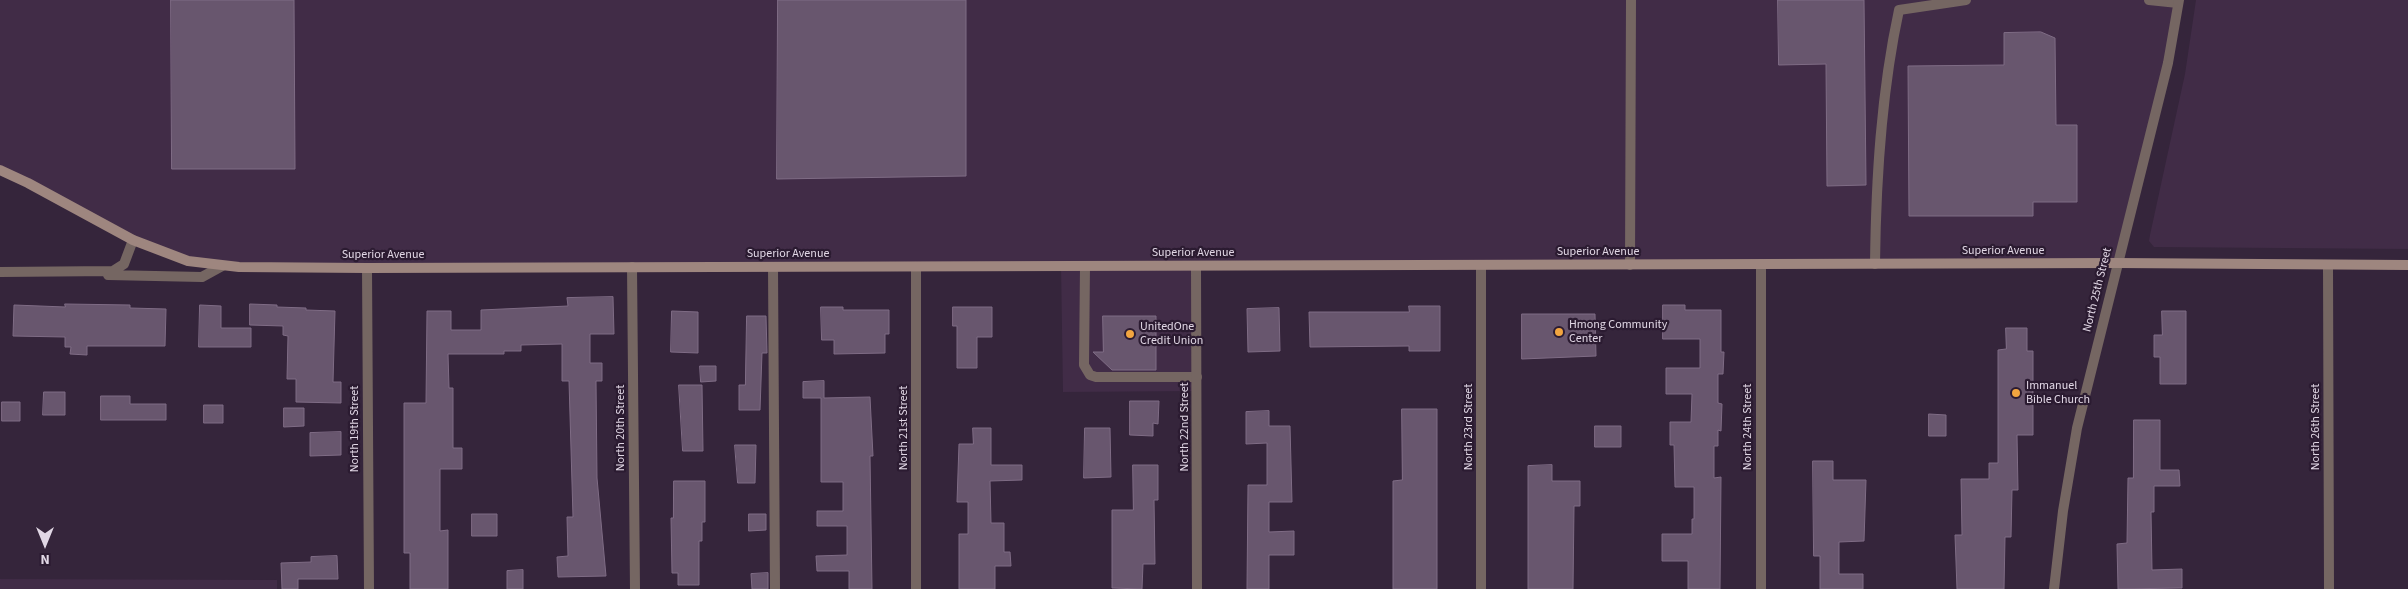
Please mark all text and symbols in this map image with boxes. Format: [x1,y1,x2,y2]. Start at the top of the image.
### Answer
street label: Superior Avenue [1962,244,2044,258]
street label: Superior Avenue [1557,245,1639,259]
street label: Superior Avenue [1152,246,1234,260]
street label: North 25th Street [2081,246,2115,334]
street label: Superior Avenue [747,247,829,261]
street label: Superior Avenue [342,248,424,262]
place label: Hmong Community Center [1569,318,1667,346]
place label: UnitedOne Credit Union [1140,320,1203,348]
marker: Hmong Community Center [1553,326,1565,338]
marker: UnitedOne Credit Union [1124,328,1136,340]
place label: Immanuel Bible Church [2026,379,2090,407]
street label: North 22nd Street [1178,382,1192,472]
street label: North 23rd Street [1462,384,1476,470]
street label: North 24th Street [1741,384,1755,470]
street label: North 26th Street [2309,384,2323,470]
street label: North 20th Street [614,385,628,471]
street label: North 19th Street [348,386,362,472]
street label: North 21st Street [897,386,911,470]
marker: Immanuel Bible Church [2010,387,2022,399]
north arrow [20,519,70,569]
text: N [40,549,50,569]

